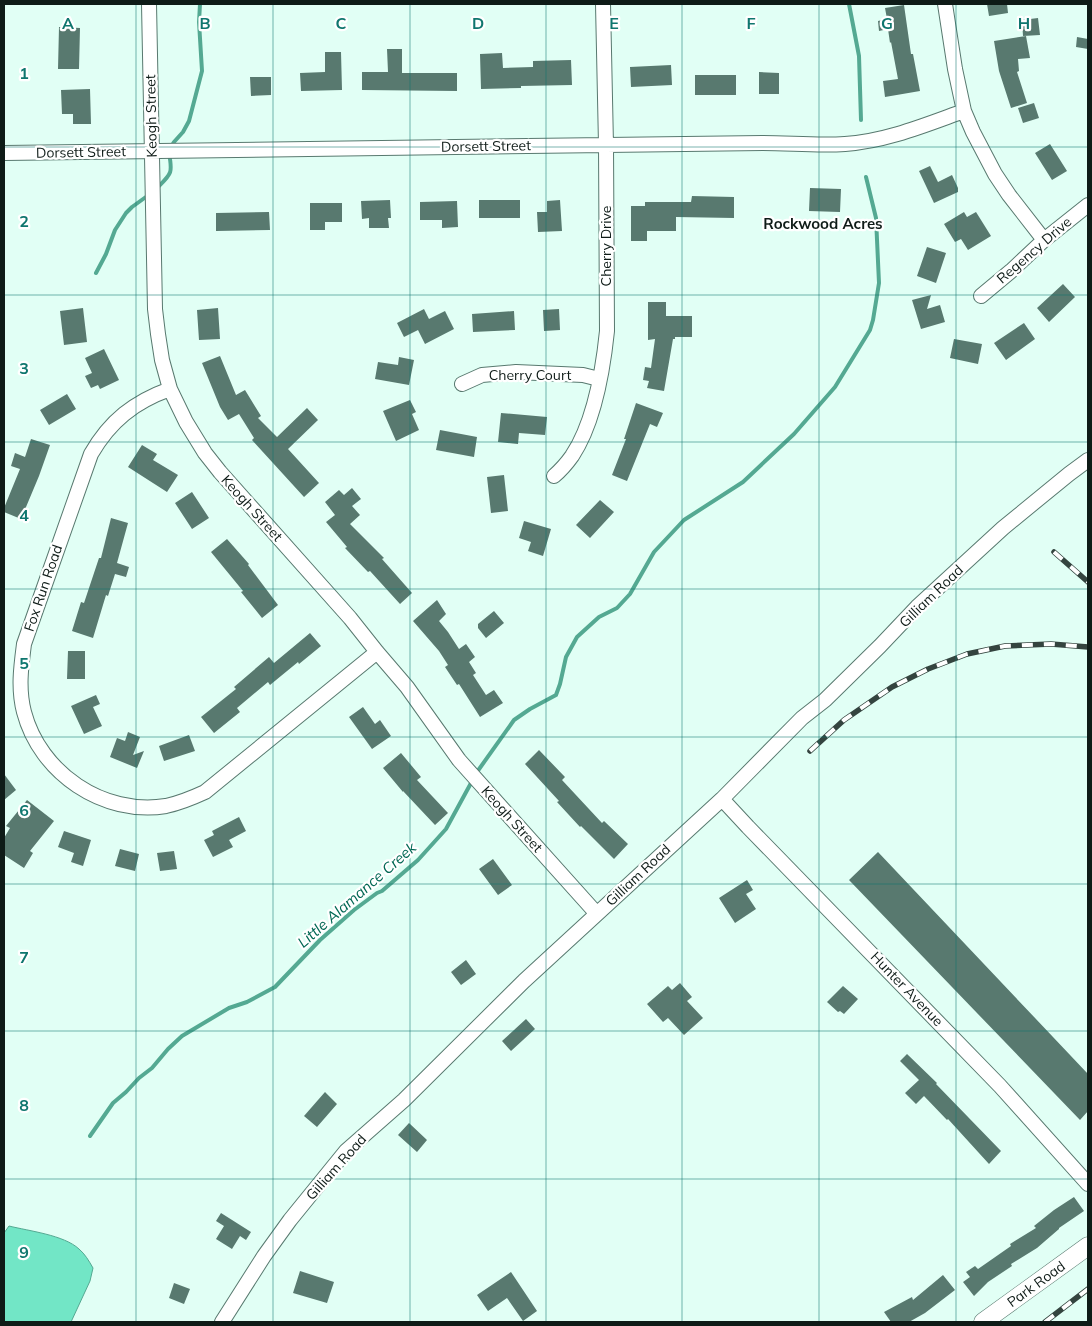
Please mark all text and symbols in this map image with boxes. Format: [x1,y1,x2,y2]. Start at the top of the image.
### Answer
text: A [62,13,74,33]
text: B [199,13,211,33]
text: C [336,13,347,33]
text: D [472,13,484,33]
text: E [609,13,619,33]
text: F [746,13,756,33]
text: G [881,13,893,33]
text: H [1018,13,1030,33]
text: 1 [19,63,29,83]
street label: Keogh Street [141,74,161,158]
street label: Dorsett Street [441,136,531,156]
street label: Dorsett Street [36,142,126,162]
street label: Cherry Drive [597,206,615,286]
text: 2 [19,211,29,231]
street label: Regency Drive [993,213,1075,287]
district label: Rockwood Acres [763,214,883,233]
text: 3 [19,358,29,378]
street label: Cherry Court [489,366,571,384]
street label: Keogh Street [217,471,287,545]
text: 4 [19,505,29,525]
street label: Fox Run Road [20,542,66,634]
street label: Gilliam Road [895,561,967,631]
text: 5 [19,653,29,673]
street label: Keogh Street [477,782,547,856]
text: 6 [19,800,29,820]
water label: Little Alamance Creek [293,837,421,951]
street label: Gilliam Road [602,840,674,910]
text: 7 [19,947,29,967]
street label: Hunter Avenue [867,948,947,1030]
text: 8 [19,1095,29,1115]
street label: Gilliam Road [302,1130,370,1204]
text: 9 [19,1242,29,1262]
street label: Park Road [1003,1257,1069,1311]

